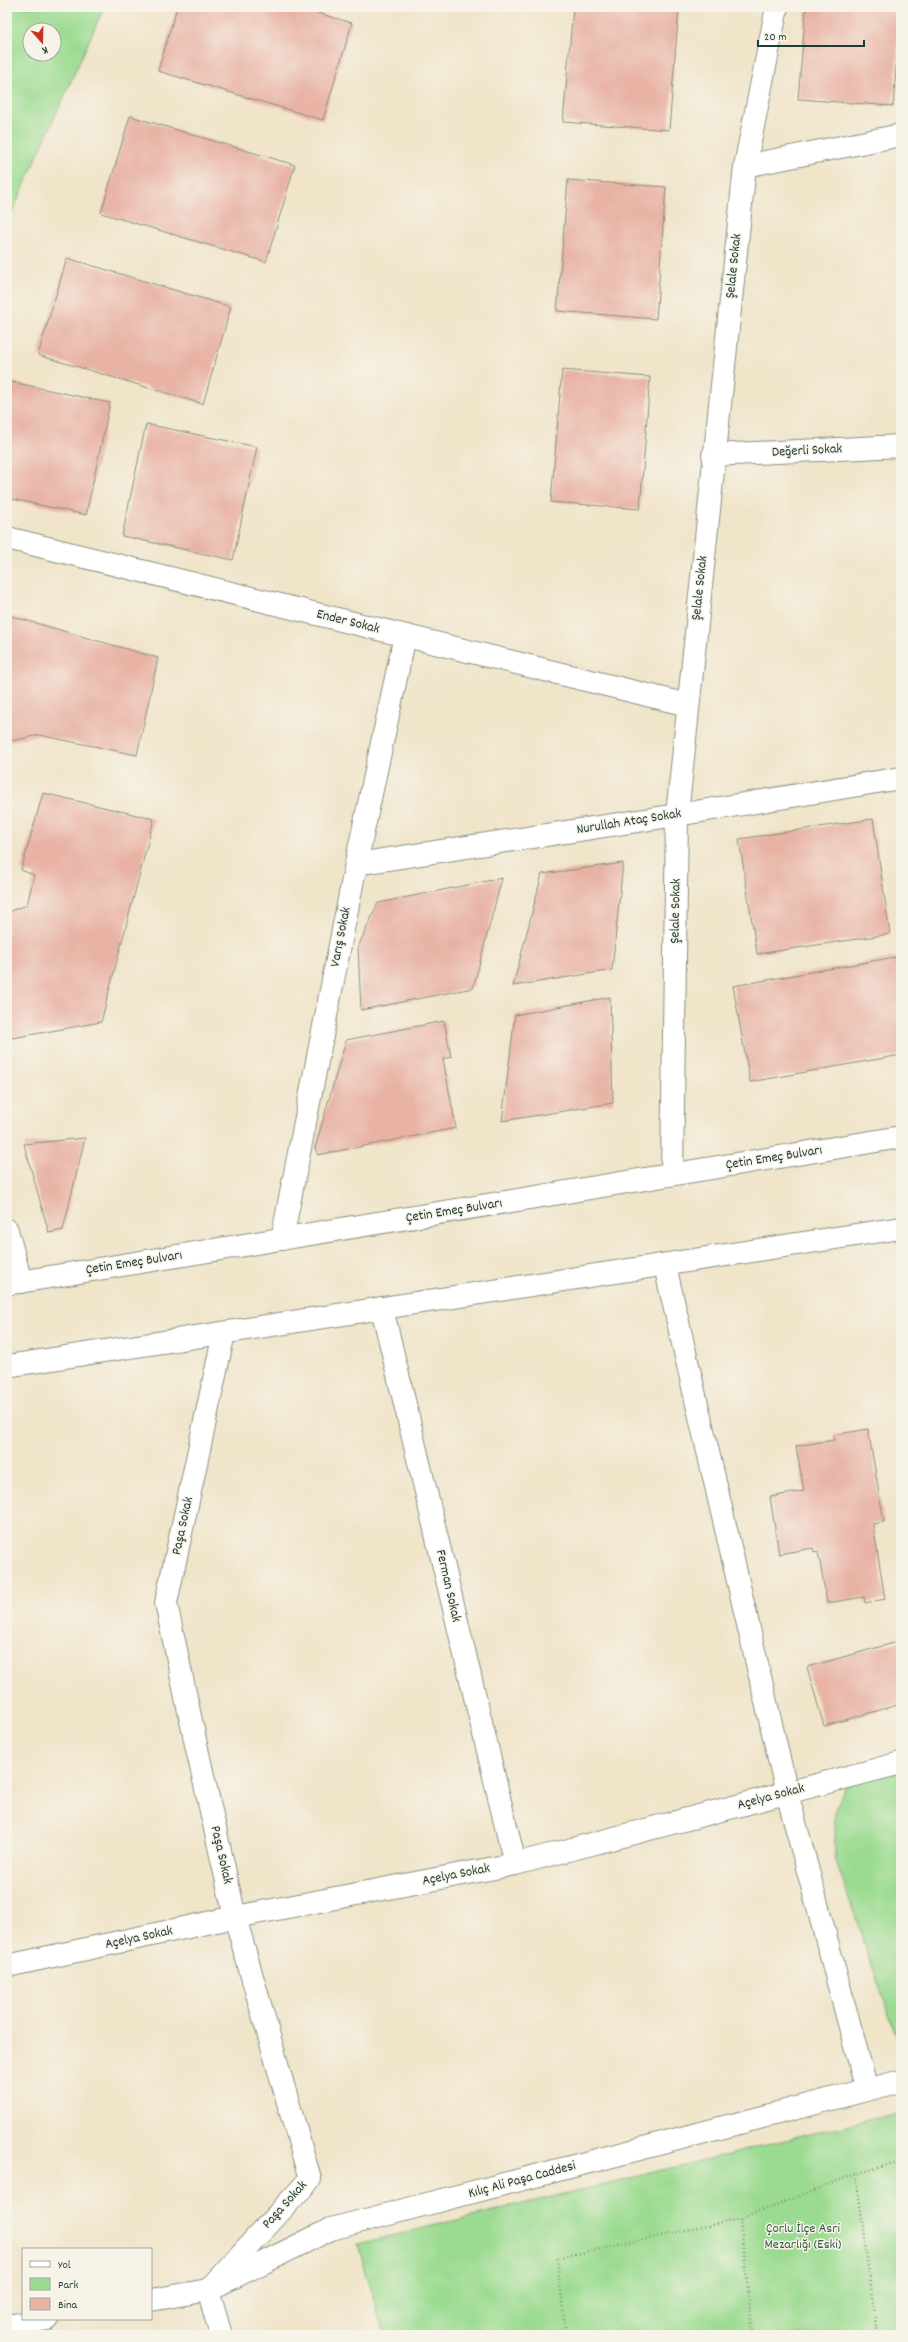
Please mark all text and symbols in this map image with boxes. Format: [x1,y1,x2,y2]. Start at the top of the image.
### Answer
north arrow [22,22,62,62]
scale bar [758,22,864,48]
text: 20 m [764,29,787,46]
text: K [40,41,50,58]
street label: Şelale Sokak [721,232,747,299]
street label: Değerli Sokak [771,439,843,463]
street label: Şelale Sokak [687,554,713,621]
street label: Ender Sokak [314,605,382,640]
street label: Nurullah Ataç Sokak [575,804,683,840]
street label: Şelale Sokak [665,878,687,944]
street label: Varış Sokak [325,905,357,969]
street label: Çetin Emeç Bulvarı [724,1141,824,1175]
street label: Çetin Emeç Bulvarı [404,1194,504,1228]
street label: Çetin Emeç Bulvarı [84,1246,184,1280]
street label: Paşa Sokak [167,1495,199,1557]
street label: Ferman Sokak [430,1548,466,1625]
street label: Açelya Sokak [735,1778,807,1816]
street label: Paşa Sokak [205,1824,237,1886]
street label: Açelya Sokak [420,1859,492,1891]
street label: Açelya Sokak [103,1921,175,1955]
street label: Kılıç Ali Paşa Caddesi [466,2156,578,2204]
street label: Paşa Sokak [258,2176,312,2234]
park label: Çorlu İlçe Asri Mezarlığı (Eski) [765,2219,842,2255]
legend [22,2248,152,2320]
text: Yol [58,2257,71,2274]
text: Park [58,2277,79,2294]
text: Bina [58,2297,77,2314]

